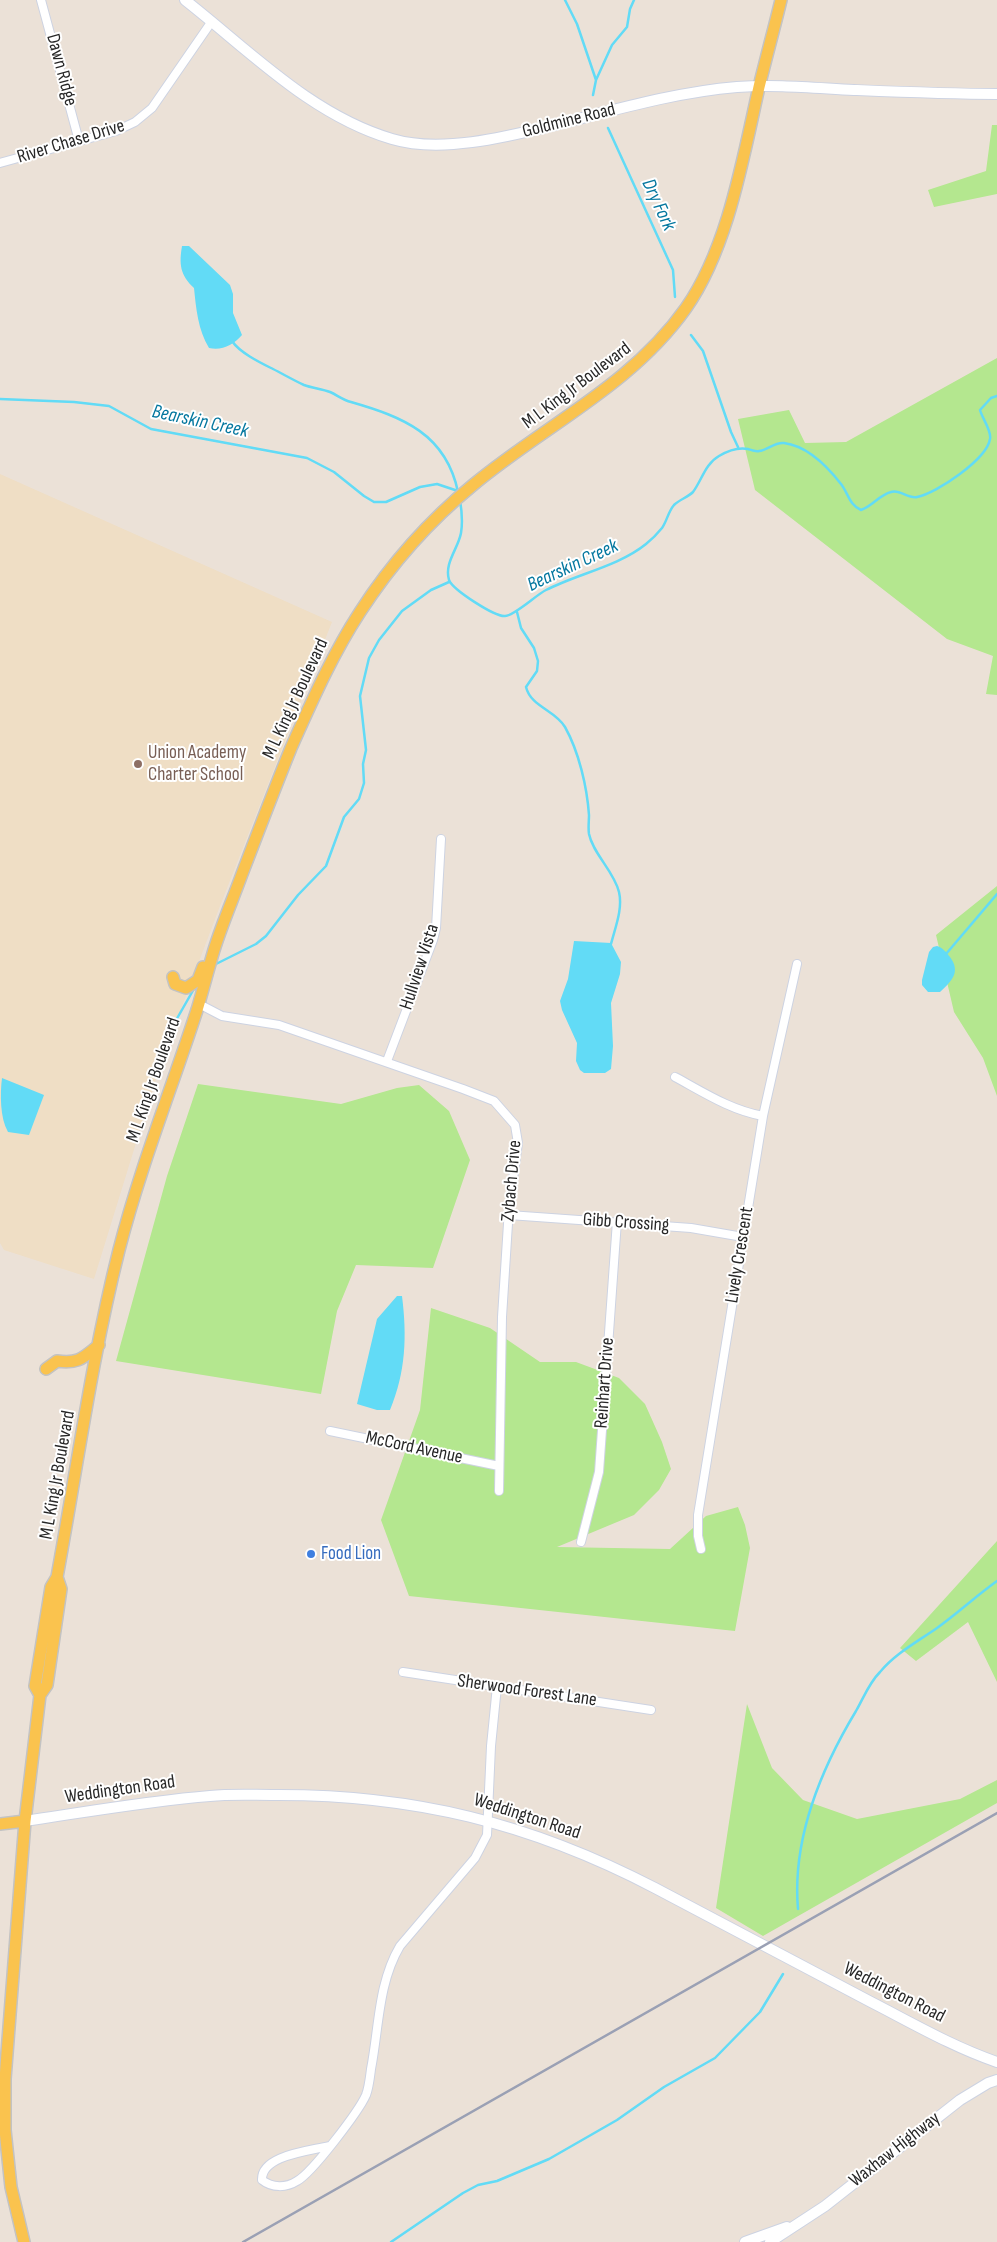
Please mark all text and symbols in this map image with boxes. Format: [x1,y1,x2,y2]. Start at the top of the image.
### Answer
street label: Dawn Ridge [40,31,82,109]
street label: Goldmine Road [520,98,618,144]
street label: River Chase Drive [15,115,127,169]
water label: Dry Fork [636,175,680,235]
street label: M L King Jr Boulevard [518,338,636,434]
water label: Bearskin Creek [150,400,250,444]
water label: Bearskin Creek [524,535,622,597]
street label: M L King Jr Boulevard [258,635,334,763]
place label: Union Academy Charter School [148,742,246,786]
marker: Union Academy Charter School [132,758,144,770]
street label: Hullview Vista [395,921,445,1013]
street label: M L King Jr Boulevard [122,1015,186,1145]
street label: Zybach Drive [497,1139,527,1223]
street label: Lively Crescent [721,1205,759,1305]
street label: Gibb Crossing [582,1209,670,1237]
street label: Reinhart Drive [590,1337,620,1429]
street label: M L King Jr Boulevard [35,1409,81,1541]
street label: McCord Avenue [364,1427,464,1469]
place label: Food Lion [321,1543,381,1565]
marker: Food Lion [305,1548,317,1560]
street label: Sherwood Forest Lane [456,1670,598,1712]
street label: Weddington Road [63,1771,177,1809]
street label: Weddington Road [471,1789,583,1845]
street label: Weddington Road [839,1958,949,2028]
street label: Waxhaw Highway [845,2107,945,2193]

